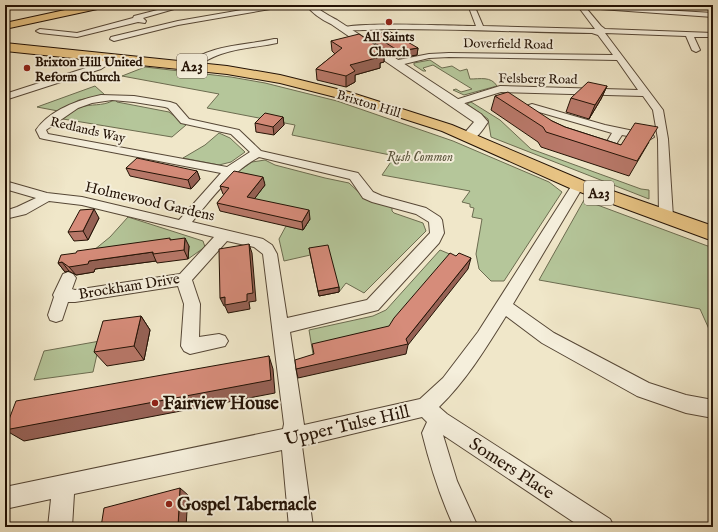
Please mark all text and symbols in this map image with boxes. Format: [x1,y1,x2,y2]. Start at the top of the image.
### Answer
marker: All Saints Church [384,17,394,27]
place label: All Saints Church [363,29,415,61]
street label: Doverfield Road [463,35,553,54]
place label: Brixton Hill United Reform Church [35,54,143,86]
road number: A23 [177,54,207,78]
marker: Brixton Hill United Reform Church [22,63,32,73]
street label: Felsberg Road [498,70,578,89]
street label: Brixton Hill [334,87,403,122]
street label: Redlands Way [48,114,127,147]
park label: Rush Common [387,149,453,166]
street label: Holmewood Gardens [83,177,217,226]
road number: A23 [584,181,614,205]
street label: Brockham Drive [77,269,181,304]
place label: Fairview House [163,393,280,416]
marker: Fairview House [150,398,160,408]
street label: Upper Tulse Hill [283,401,412,452]
street label: Somers Place [464,433,558,505]
place label: Gospel Tabernacle [177,494,317,517]
marker: Gospel Tabernacle [164,499,174,509]

